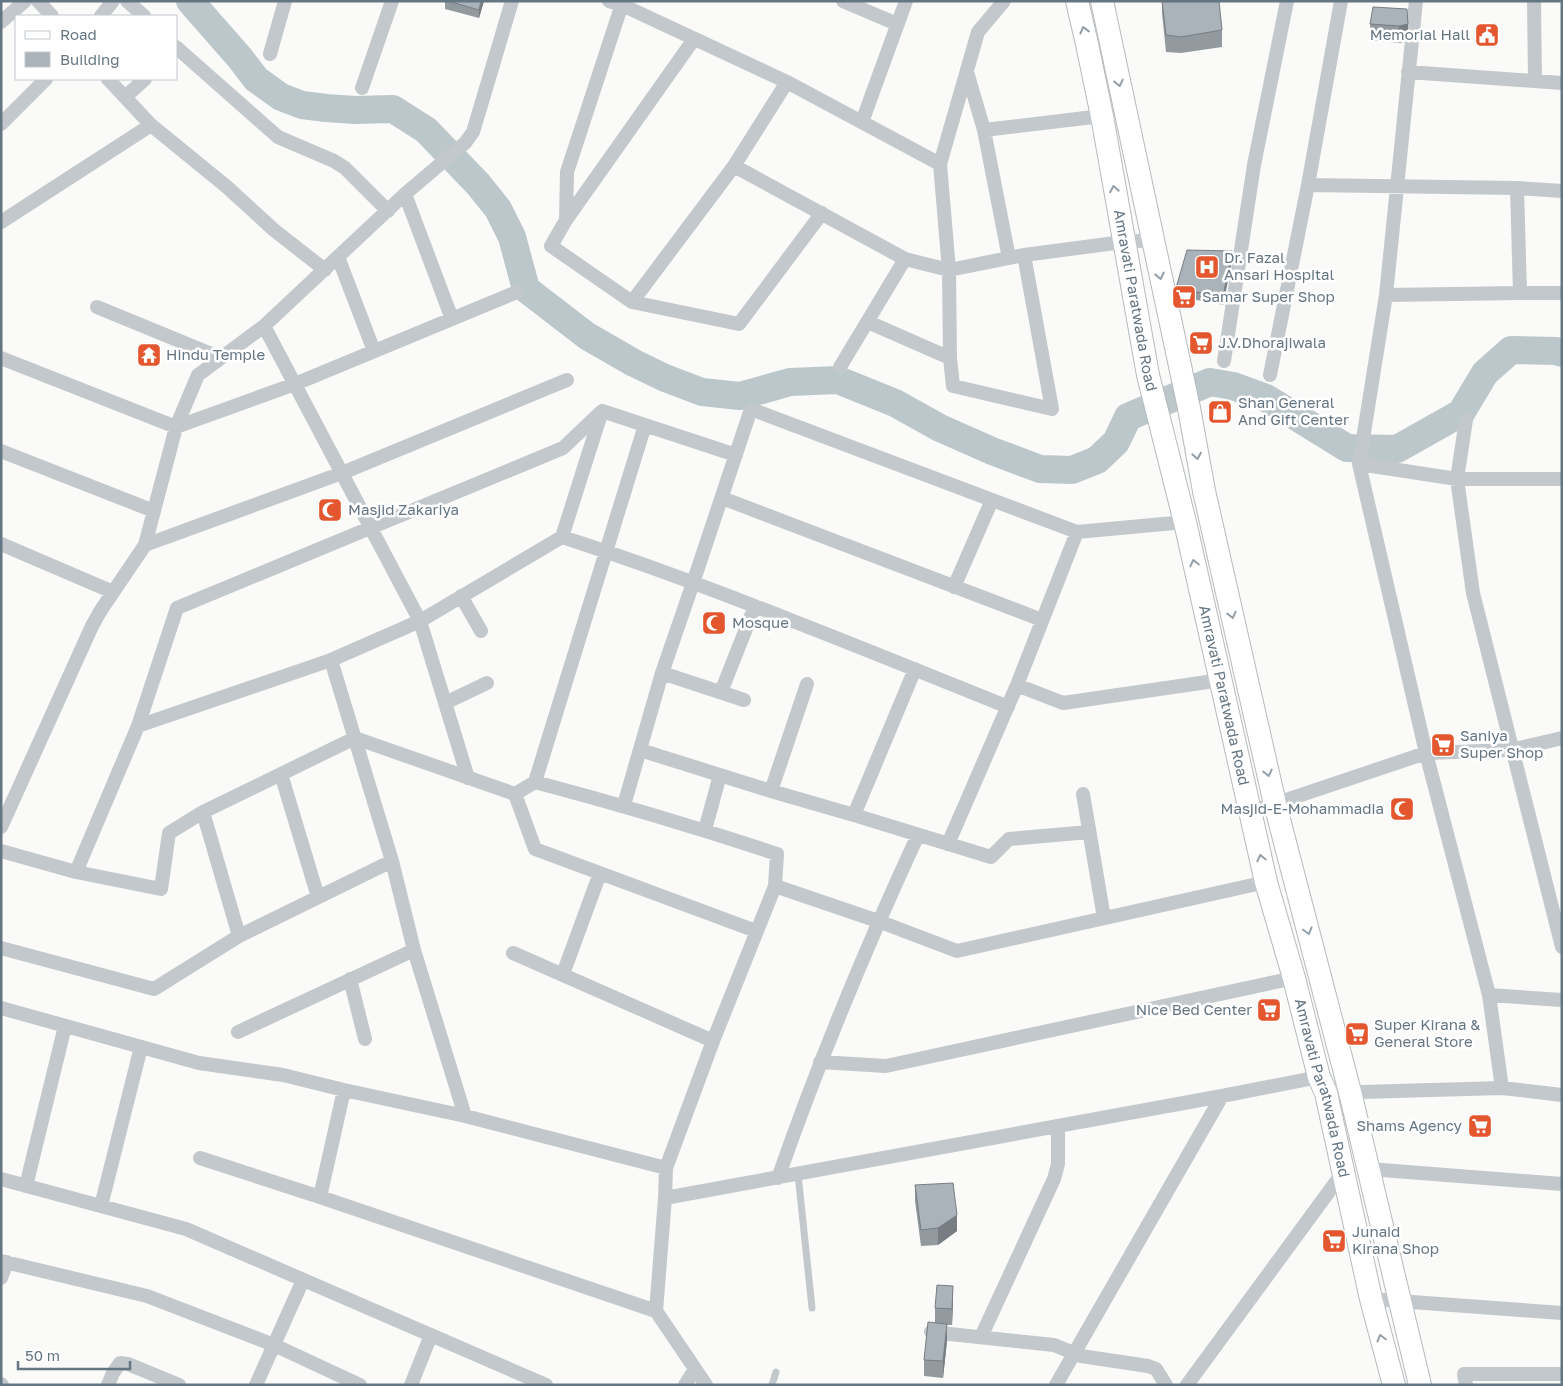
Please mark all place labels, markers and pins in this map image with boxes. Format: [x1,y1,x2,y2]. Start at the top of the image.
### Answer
public building icon: Memorial Hall [1474,22,1500,48]
place label: Memorial Hall [1370,25,1470,43]
place label: Dr. Fazal Ansari Hospital [1224,248,1334,283]
hospital icon: Dr. Fazal Ansari Hospital [1194,254,1220,280]
supermarket icon: Samar Super Shop [1171,284,1197,310]
place label: Samar Super Shop [1202,287,1335,305]
supermarket icon: J.V.Dhorajiwala [1188,330,1214,356]
place label: J.V.Dhorajiwala [1218,333,1326,351]
temple icon: Hindu Temple [136,342,162,368]
place label: Hindu Temple [166,345,265,363]
place label: Shan General And Gift Center [1238,393,1349,428]
shop icon: Shan General And Gift Center [1207,399,1233,425]
mosque icon: Masjid Zakariya [317,497,343,523]
place label: Masjid Zakariya [348,500,459,518]
mosque icon: Mosque [701,610,727,636]
place label: Mosque [732,613,789,631]
place label: Saniya Super Shop [1460,726,1543,761]
supermarket icon: Saniya Super Shop [1430,732,1456,758]
mosque icon: Masjid-E-Mohammadia [1389,796,1415,822]
place label: Masjid-E-Mohammadia [1221,799,1384,817]
supermarket icon: Nice Bed Center [1256,997,1282,1023]
place label: Nice Bed Center [1136,1000,1252,1018]
place label: Super Kirana & General Store [1374,1015,1480,1050]
supermarket icon: Super Kirana & General Store [1344,1021,1370,1047]
supermarket icon: Shams Agency [1467,1113,1493,1139]
place label: Shams Agency [1356,1116,1463,1134]
place label: Junaid Kirana Shop [1352,1222,1439,1257]
supermarket icon: Junaid Kirana Shop [1321,1228,1347,1254]

